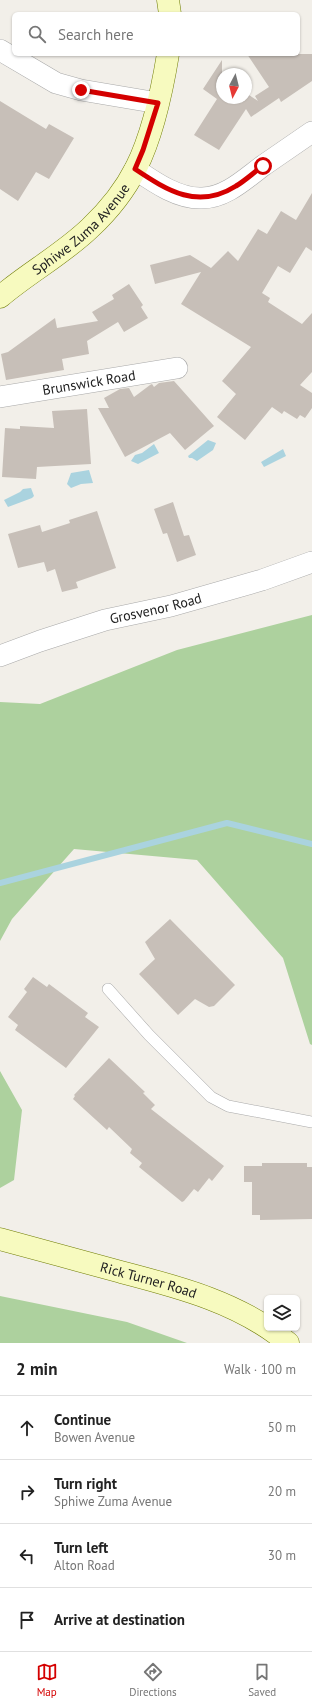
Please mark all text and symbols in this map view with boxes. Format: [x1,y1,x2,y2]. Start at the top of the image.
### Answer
search box [12,12,300,56]
icon: search [26,23,48,45]
text: Search here [58,25,134,44]
north arrow [216,68,252,104]
route end [72,81,90,99]
route start [254,157,272,175]
street label: Sphiwe Zuma Avenue [28,180,134,279]
street label: Brunswick Road [41,366,137,399]
street label: Grosvenor Road [108,589,204,628]
street label: Rick Turner Road [98,1258,199,1302]
map controls [264,1295,300,1331]
button: layers [264,1295,300,1331]
text: 2 min [16,1358,57,1380]
text: Walk · 100 m [224,1361,296,1378]
text: Continue [54,1410,111,1429]
icon: ahead [16,1417,38,1439]
text: 50 m [268,1419,296,1436]
text: Bowen Avenue [54,1429,135,1446]
text: Turn right [54,1474,117,1493]
icon: right [16,1481,38,1503]
text: 20 m [268,1483,296,1500]
text: Sphiwe Zuma Avenue [54,1493,172,1510]
text: Turn left [54,1538,108,1557]
icon: left [16,1545,38,1567]
text: 30 m [268,1547,296,1564]
text: Alton Road [54,1557,115,1574]
icon: arrive [16,1609,38,1631]
text: Arrive at destination [54,1610,185,1629]
tab: Map [36,1661,58,1699]
tab: Directions [129,1661,177,1699]
tab: Saved [248,1661,276,1699]

